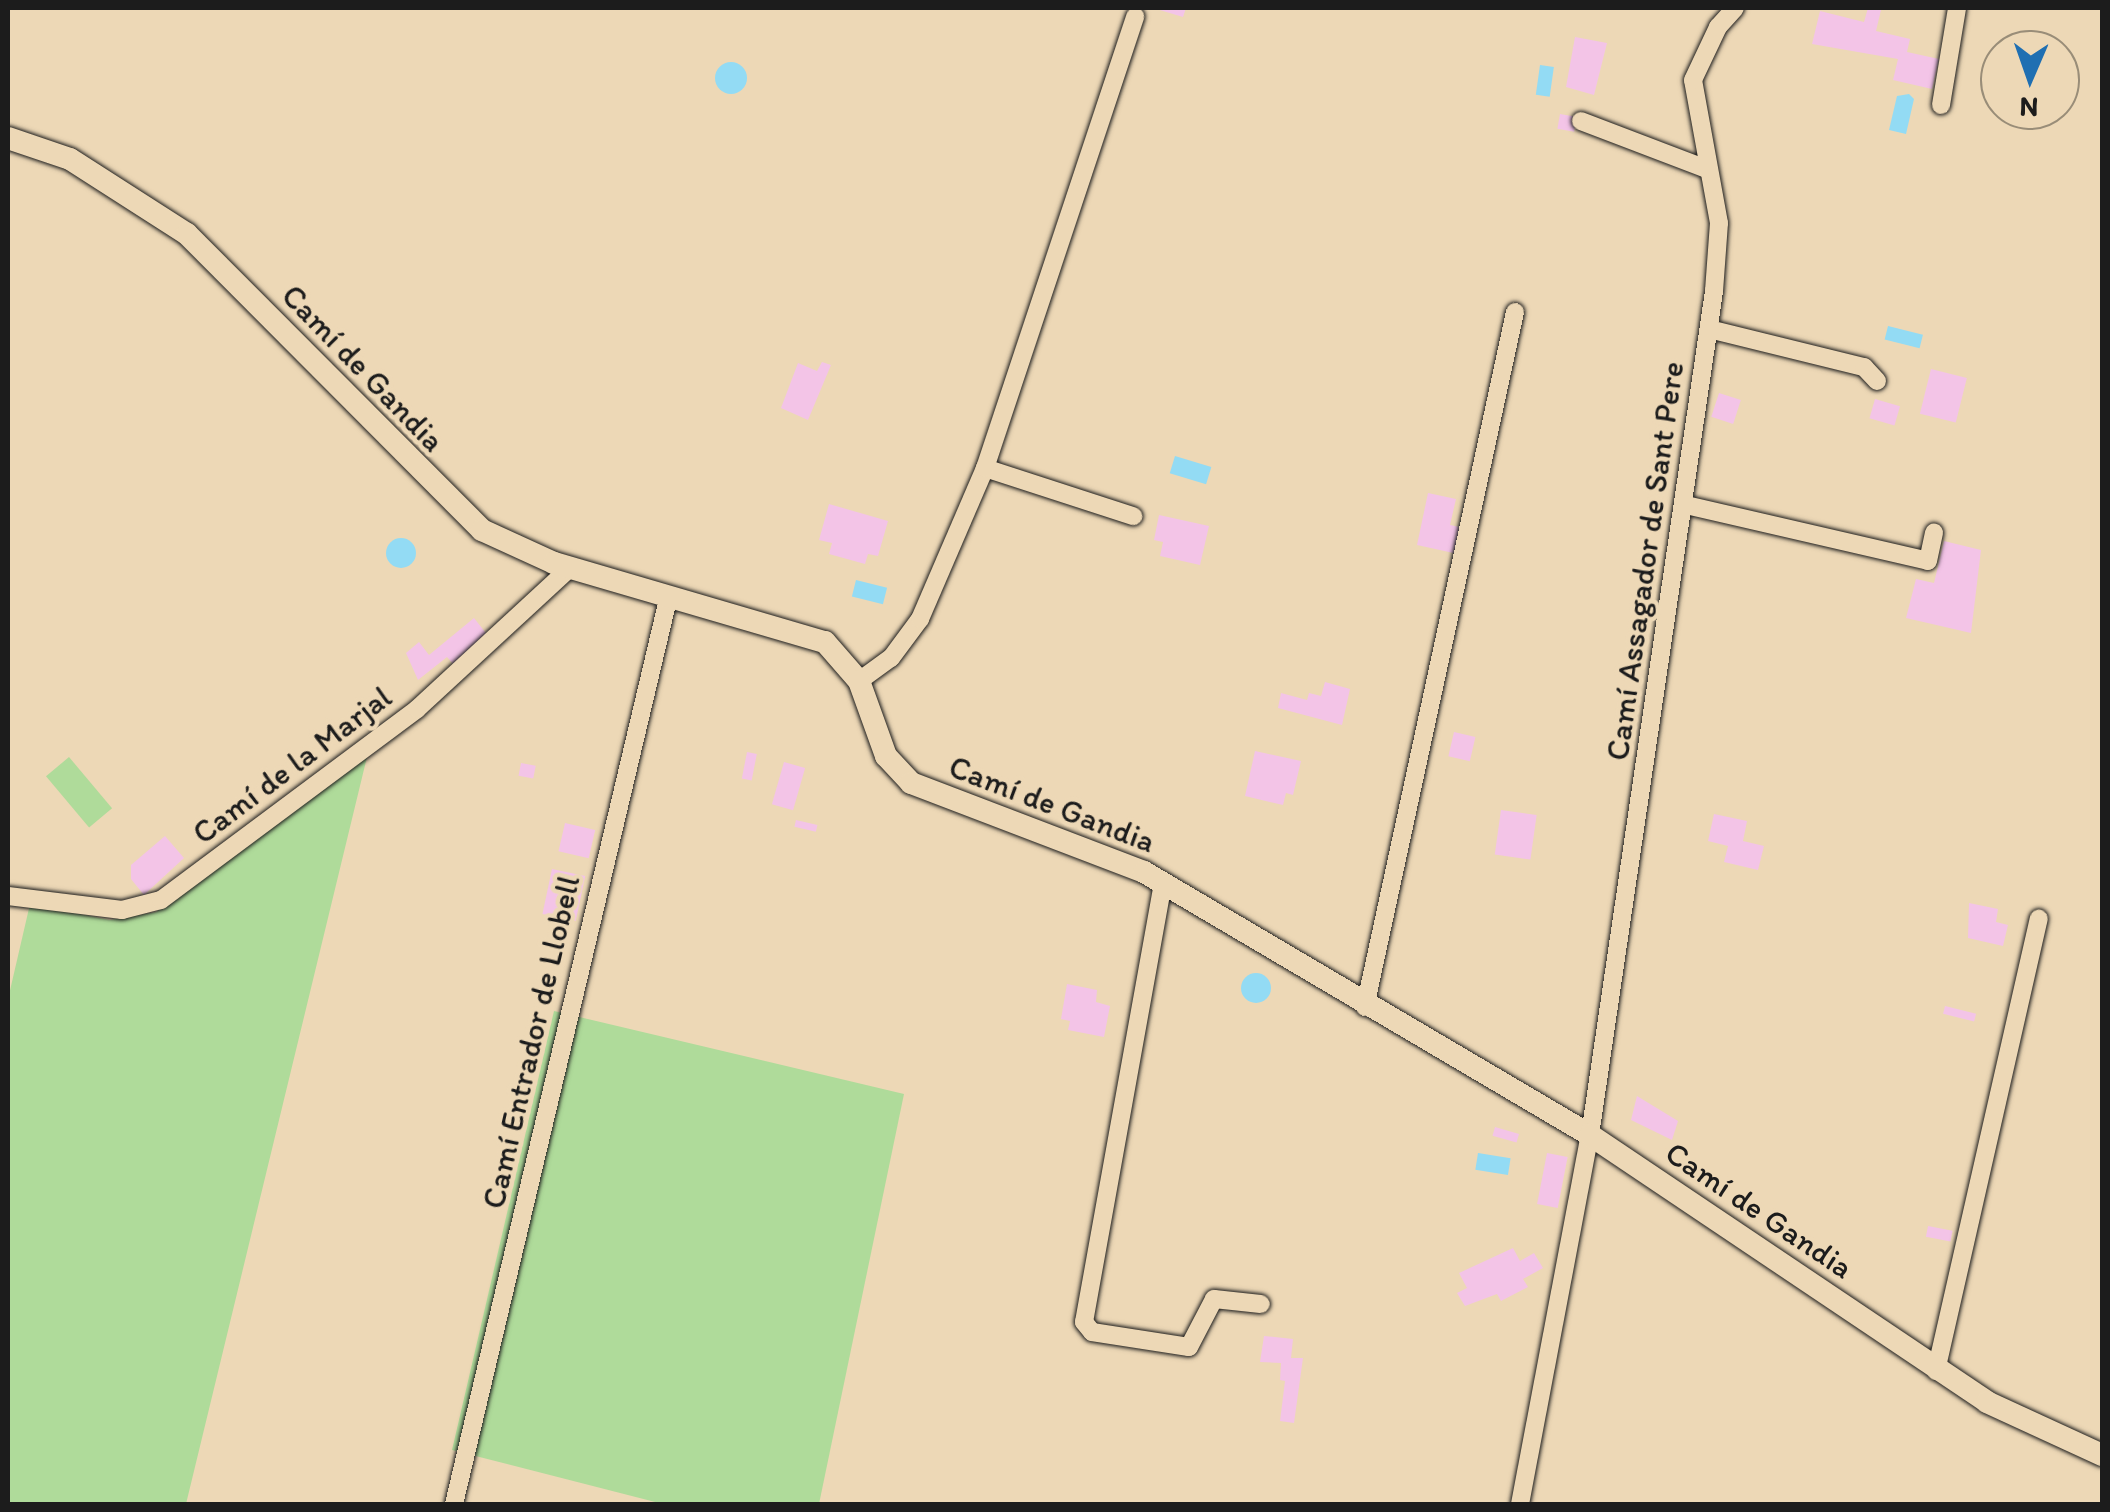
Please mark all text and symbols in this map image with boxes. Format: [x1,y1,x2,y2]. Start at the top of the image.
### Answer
north arrow [1980,30,2080,130]
text: N [2019,91,2039,125]
street label: Camí de Gandia [273,276,453,460]
street label: Camí Assagador de Sant Pere [1598,359,1692,763]
street label: Camí de la Marjal [185,678,399,852]
street label: Camí de Gandia [943,747,1161,861]
street label: Camí Entrador de Llobell [474,871,588,1213]
street label: Camí de Gandia [1658,1133,1860,1287]

